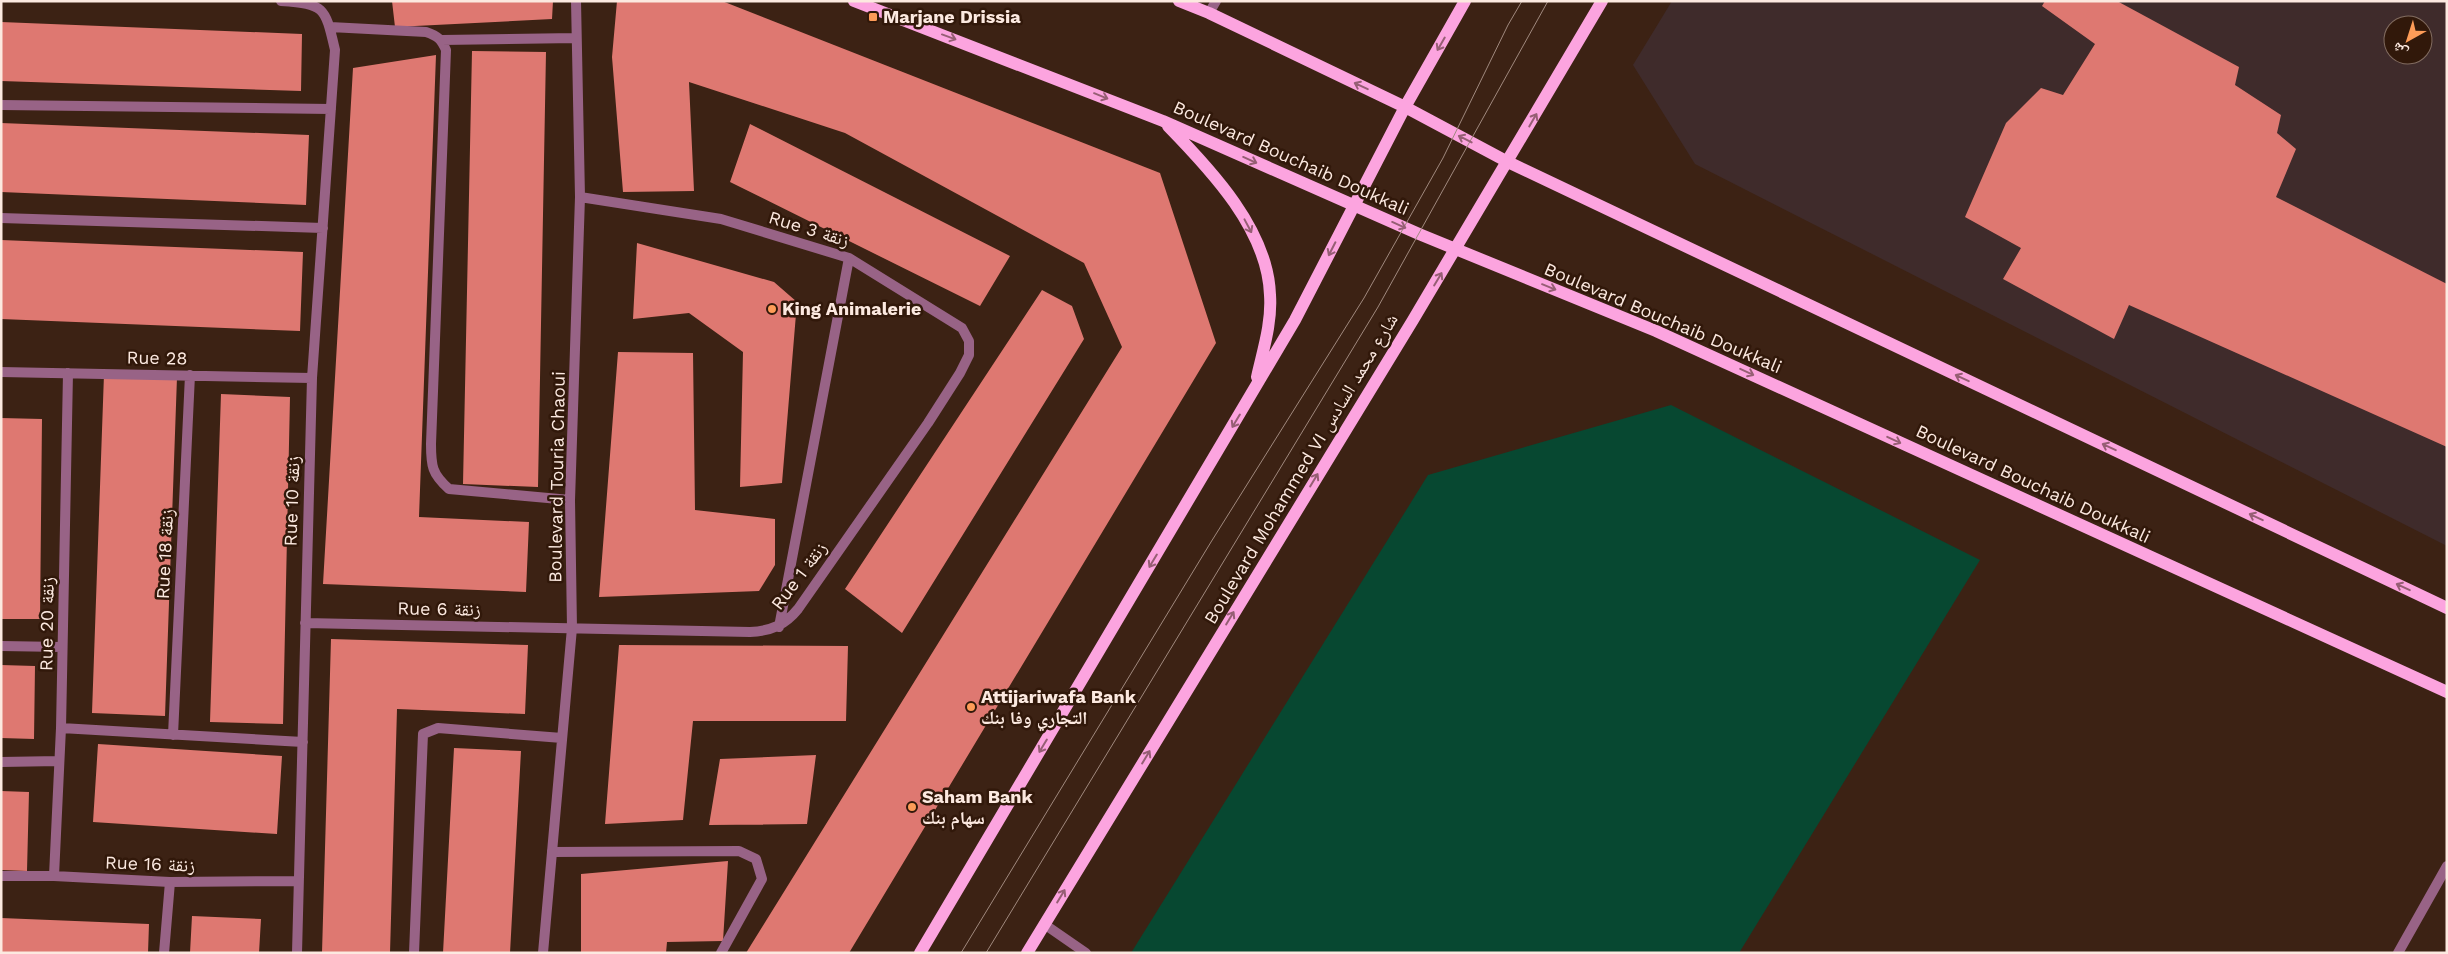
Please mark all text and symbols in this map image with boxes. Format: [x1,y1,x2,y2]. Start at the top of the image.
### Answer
place label: Marjane Drissia [883,6,1021,27]
marker: Marjane Drissia [867,11,879,23]
north arrow [2383,15,2433,65]
one-way arrow [941,33,957,42]
one-way arrow [1436,36,1446,50]
text: ش [2389,38,2411,61]
one-way arrow [1354,81,1369,91]
one-way arrow [1092,92,1108,101]
street label: Boulevard Bouchaib Doukkali [1170,96,1412,219]
one-way arrow [1528,113,1538,127]
one-way arrow [1458,134,1473,143]
one-way arrow [1242,155,1257,165]
street label: Rue 3 زنقة [766,206,852,251]
one-way arrow [1243,219,1253,234]
one-way arrow [1391,220,1406,230]
one-way arrow [1327,241,1336,256]
street label: Boulevard Bouchaib Doukkali [1541,258,1785,377]
one-way arrow [1433,272,1443,286]
one-way arrow [1541,283,1556,293]
place label: King Animalerie [782,298,921,319]
marker: King Animalerie [766,303,778,315]
street label: Boulevard Mohammed VI شارع محمد السادس [1199,310,1403,628]
street label: Rue 28 [126,346,188,369]
one-way arrow [1739,368,1754,378]
street label: Boulevard Touria Chaoui [544,371,569,583]
one-way arrow [1955,373,1970,382]
one-way arrow [1230,414,1240,428]
street label: Boulevard Bouchaib Doukkali [1913,420,2154,547]
one-way arrow [1886,435,1901,445]
one-way arrow [2102,442,2117,452]
street label: Rue 10 زنقة [279,455,304,547]
one-way arrow [1310,473,1320,487]
street label: Rue 18 زنقة [152,508,177,600]
one-way arrow [2249,512,2264,521]
street label: Rue 1 زنقة [766,538,831,614]
one-way arrow [1147,554,1157,568]
street label: Rue 20 زنقة [35,577,58,671]
one-way arrow [2396,581,2411,591]
street label: Rue 6 زنقة [397,597,481,620]
one-way arrow [1225,612,1235,626]
place label: Attijariwafa Bank التجاري وفا بنك [981,686,1137,732]
marker: Attijariwafa Bank التجاري وفا بنك [965,701,977,713]
one-way arrow [1037,738,1047,752]
one-way arrow [1141,751,1151,765]
place label: Saham Bank سهام بنك [922,786,1034,830]
marker: Saham Bank سهام بنك [906,801,918,813]
street label: Rue 16 زنقة [105,851,195,876]
one-way arrow [1057,890,1067,904]

